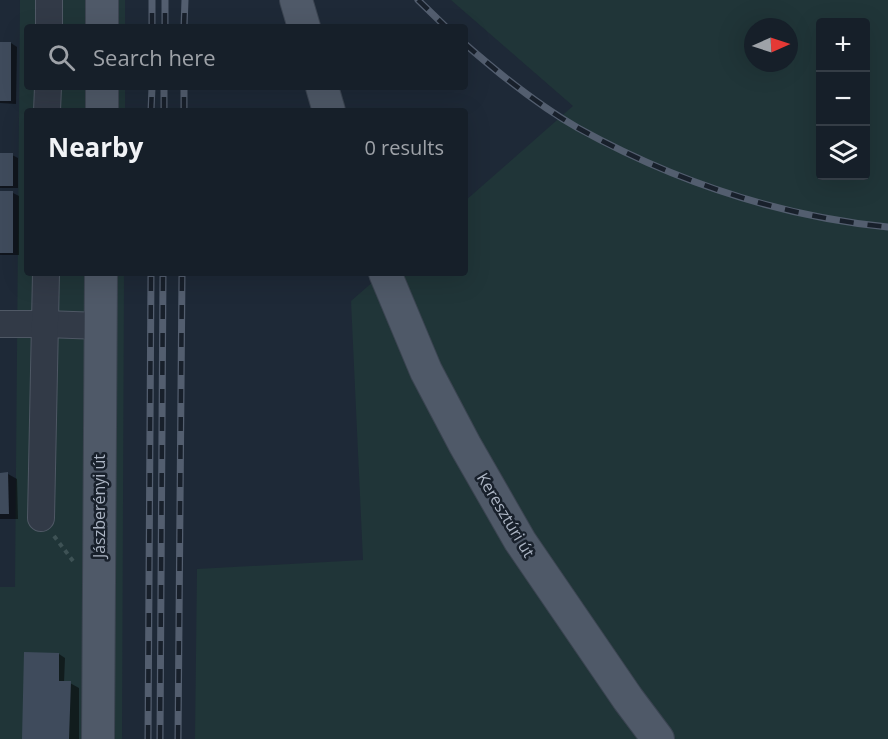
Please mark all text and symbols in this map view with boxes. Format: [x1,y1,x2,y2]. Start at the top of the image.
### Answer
north arrow [744,18,798,72]
map controls [816,18,870,180]
button: + [816,18,870,72]
search box [24,24,468,90]
icon: search [45,41,78,74]
text: Search here [93,42,216,72]
button: − [816,72,870,126]
button: layers [816,126,870,180]
text: Nearby [48,129,143,165]
text: 0 results [364,134,444,161]
street label: Jászberényi út [88,454,110,560]
street label: Keresztúri út [472,469,540,562]

